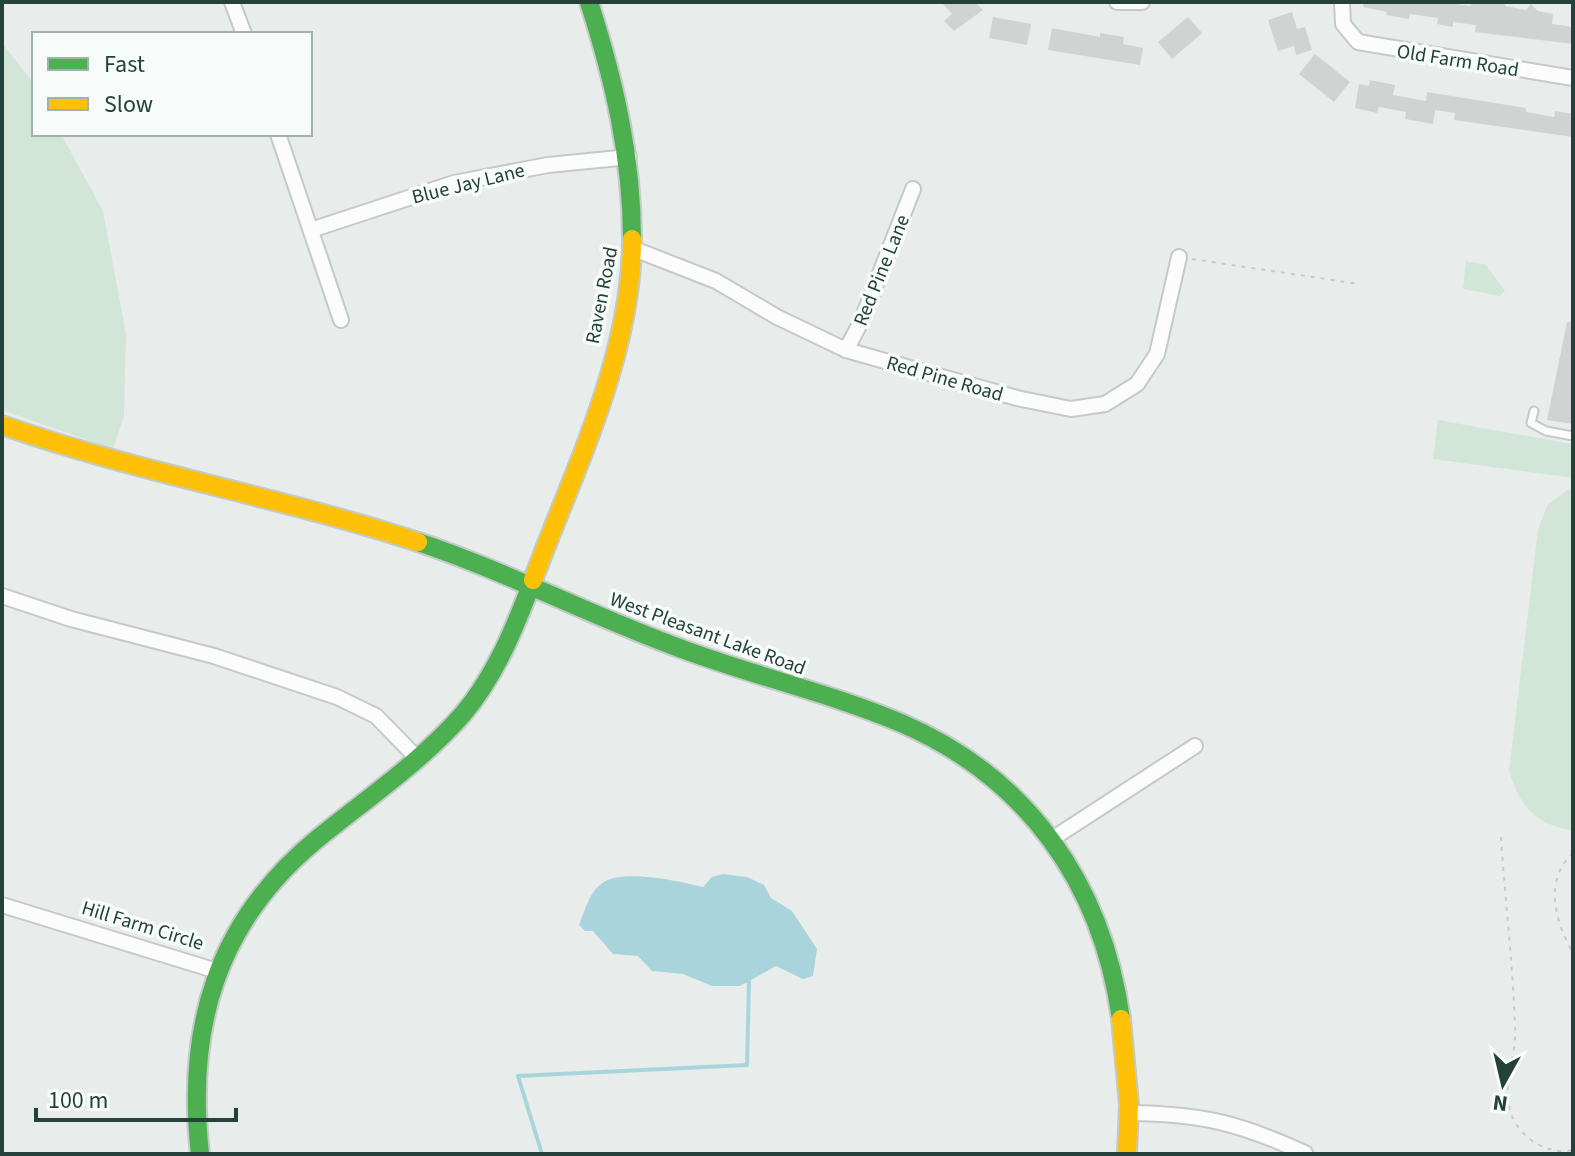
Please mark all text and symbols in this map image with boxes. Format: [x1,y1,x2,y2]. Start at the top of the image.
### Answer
legend [32,32,312,136]
street label: Old Farm Road [1395,38,1521,84]
text: Fast [104,47,145,82]
text: Slow [104,87,153,122]
street label: Blue Jay Lane [409,156,528,212]
street label: Red Pine Lane [847,210,917,330]
street label: Raven Road [579,244,625,346]
street label: Red Pine Road [883,349,1006,409]
street label: West Pleasant Lake Road [606,585,810,682]
street label: Hill Farm Circle [78,894,207,958]
north arrow [1463,1044,1543,1124]
scale bar [36,1072,236,1122]
text: 100 m [48,1083,108,1118]
text: N [1491,1086,1510,1120]

